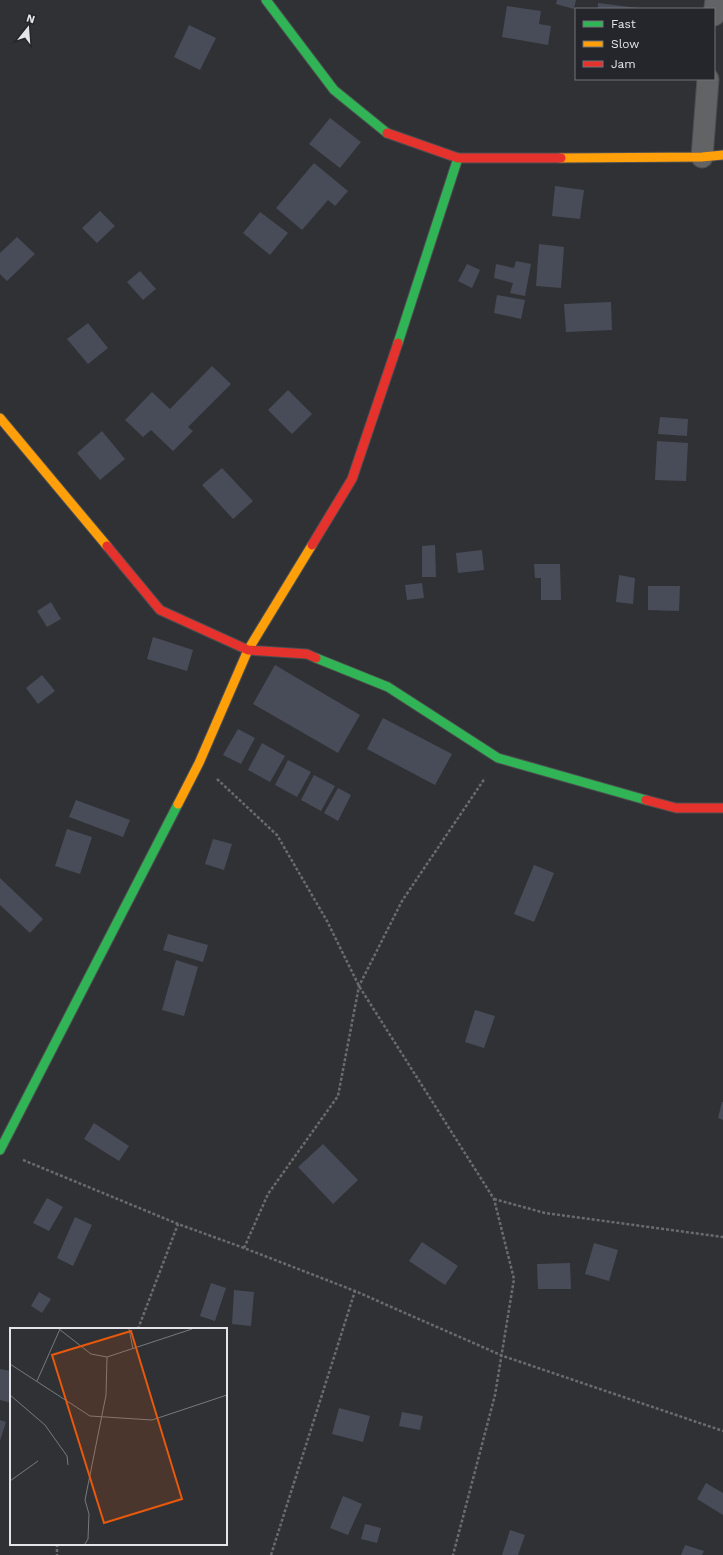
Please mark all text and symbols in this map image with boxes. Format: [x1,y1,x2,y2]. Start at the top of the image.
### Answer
north arrow [8,8,48,48]
legend [575,8,715,80]
text: N [25,12,37,26]
text: Fast [611,17,636,31]
text: Slow [611,37,639,51]
text: Jam [611,57,636,71]
inset map [10,1328,227,1545]

